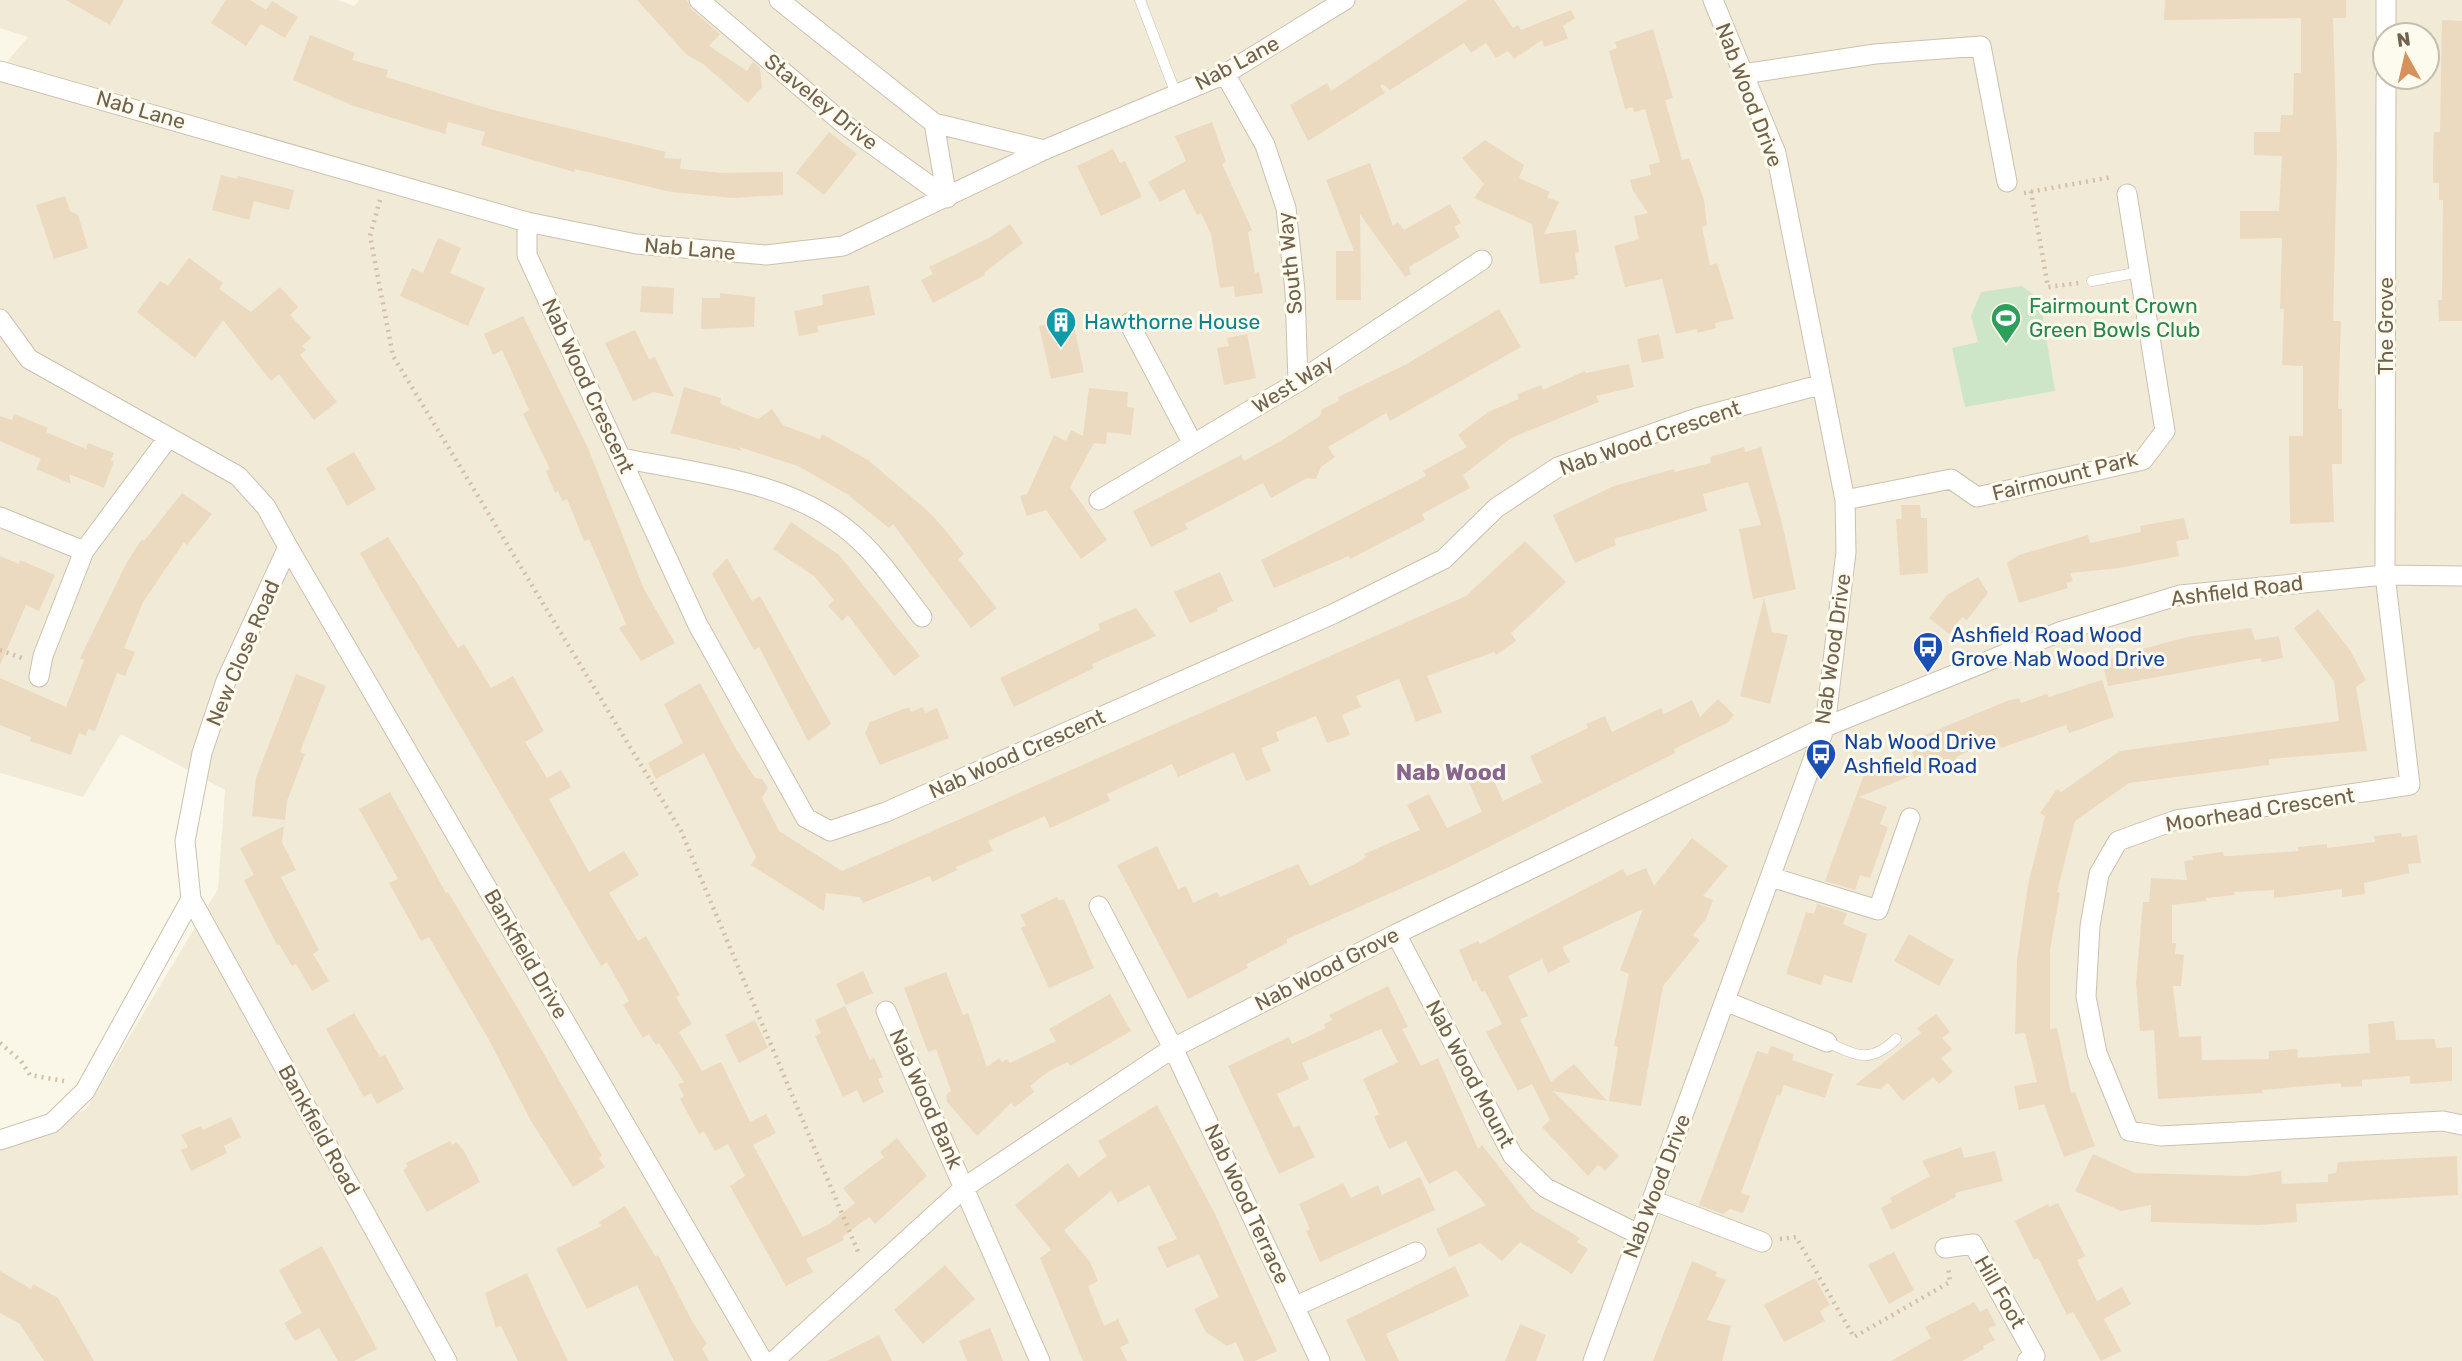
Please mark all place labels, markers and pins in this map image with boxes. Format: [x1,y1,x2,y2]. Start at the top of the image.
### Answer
place label: Fairmount Crown Green Bowls Club [2029,293,2200,342]
sports icon: Fairmount Crown Green Bowls Club [1989,301,2023,345]
building icon: Hawthorne House [1044,305,1078,349]
place label: Hawthorne House [1084,309,1260,334]
place label: Ashfield Road Wood Grove Nab Wood Drive [1951,622,2165,671]
bus stop icon: Ashfield Road Wood Grove Nab Wood Drive [1911,630,1945,674]
place label: Nab Wood Drive Ashfield Road [1844,729,1996,778]
bus stop icon: Nab Wood Drive Ashfield Road [1804,737,1838,781]

